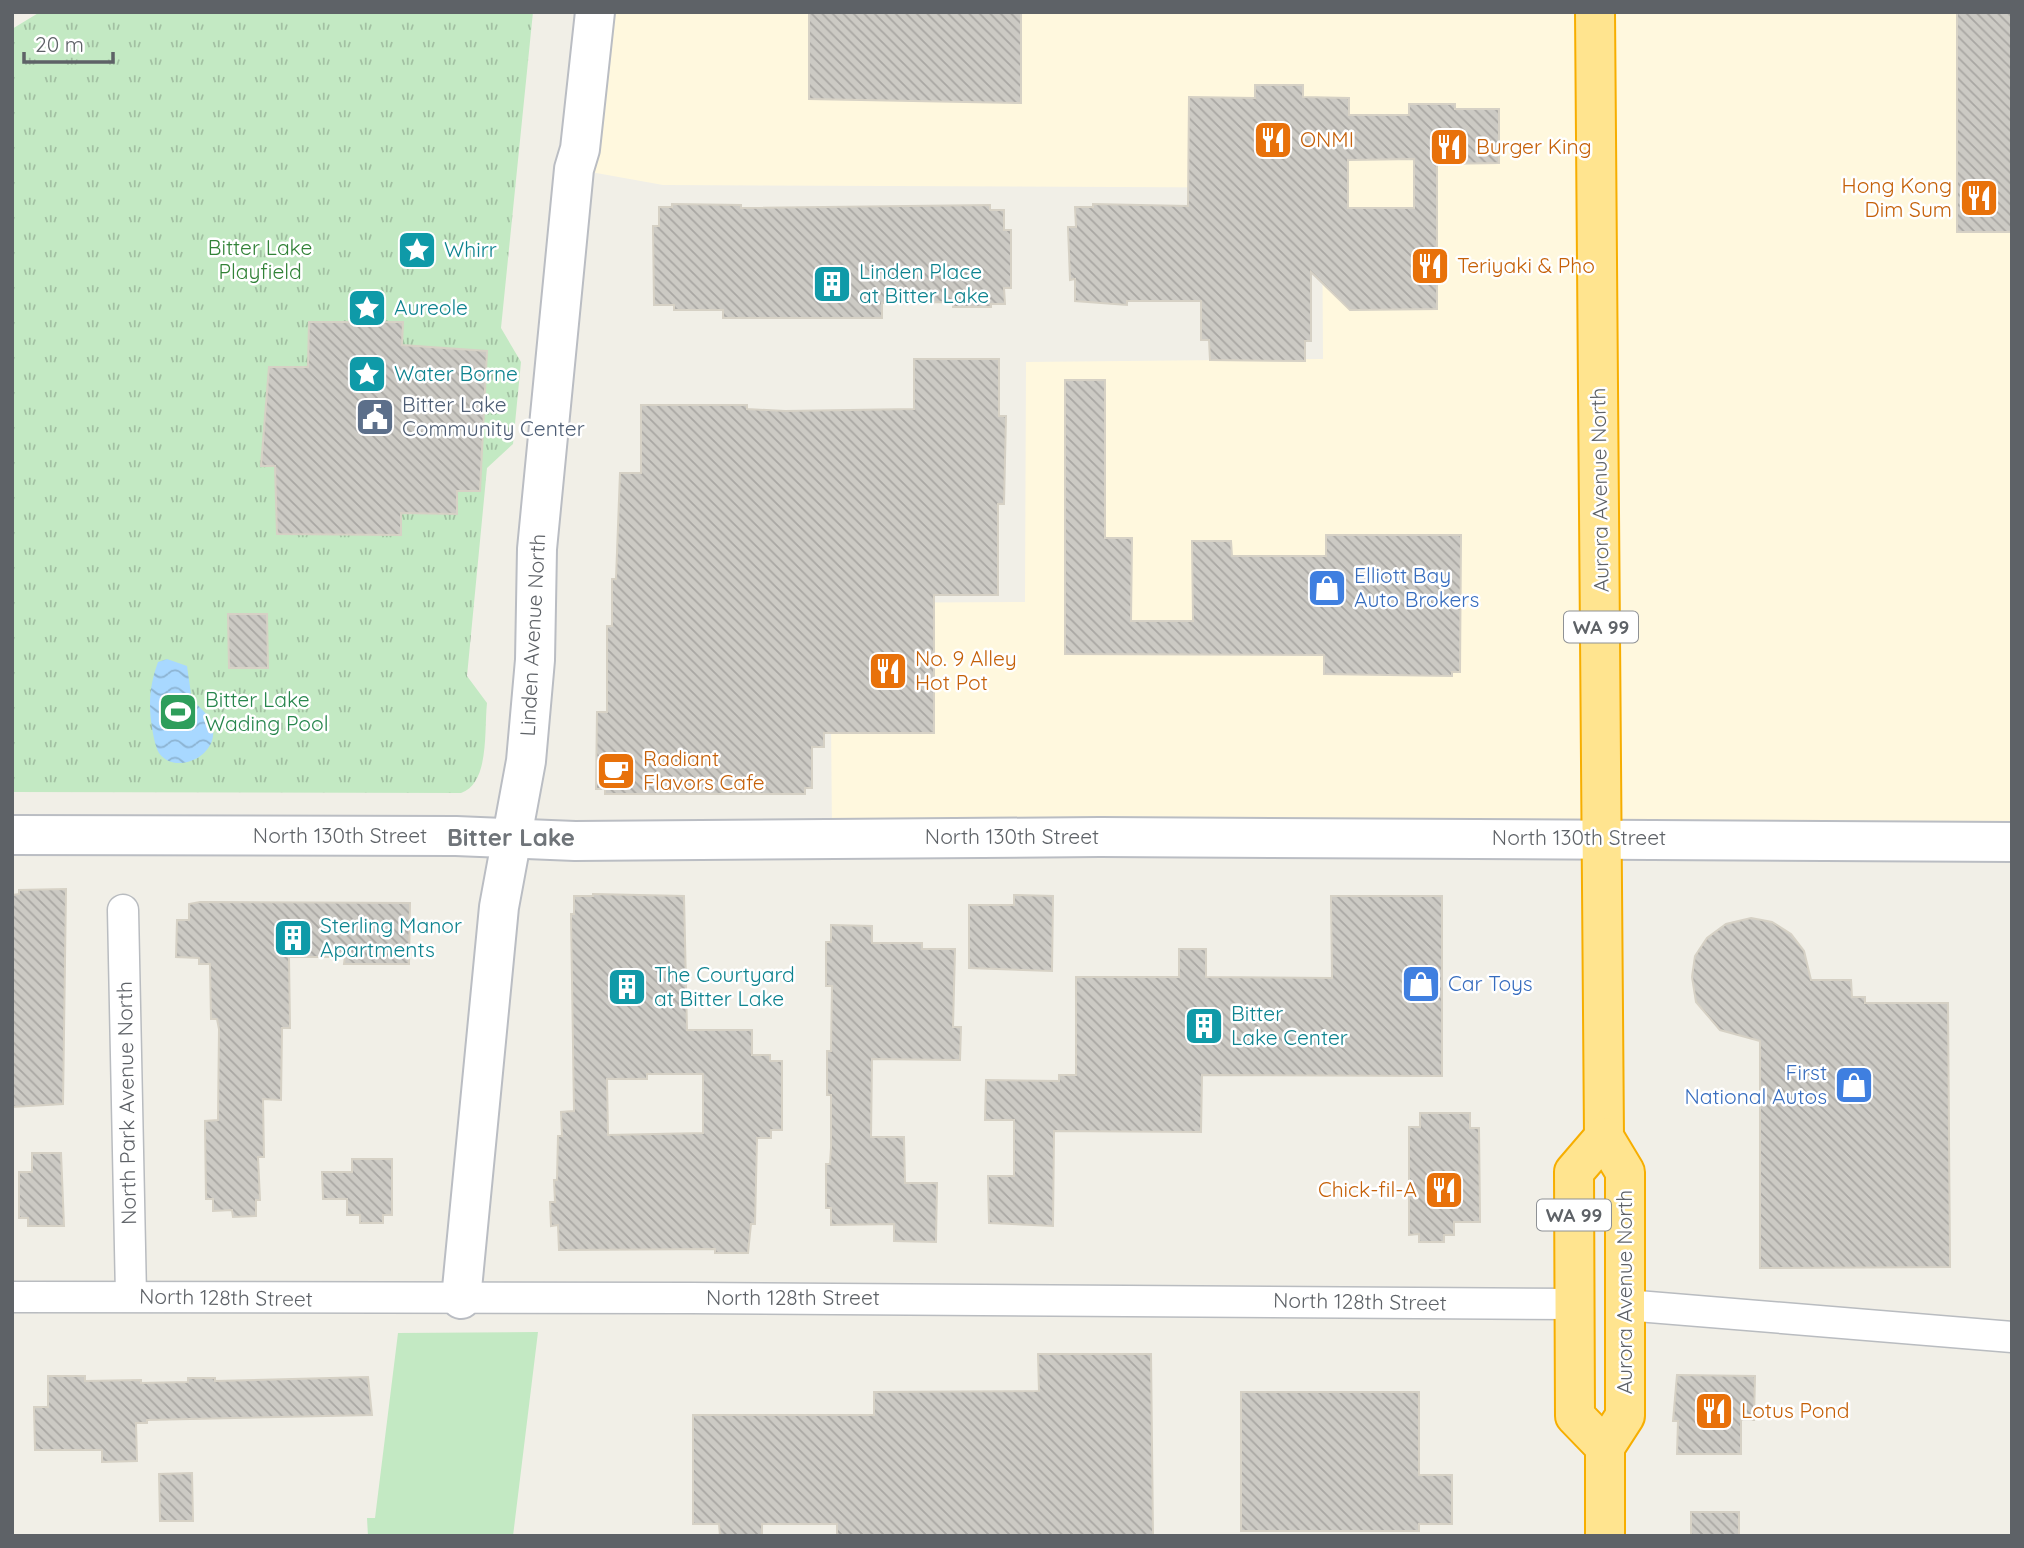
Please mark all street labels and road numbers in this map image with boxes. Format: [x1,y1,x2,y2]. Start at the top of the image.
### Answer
street label: Aurora Avenue North [1584,388,1614,593]
street label: Linden Avenue North [514,533,550,737]
road number: WA 99 [1564,612,1638,642]
street label: North 130th Street [253,822,427,848]
street label: North 130th Street [925,823,1099,849]
street label: North 130th Street [1492,824,1666,850]
street label: North Park Avenue North [111,981,141,1225]
street label: Aurora Avenue North [1611,1190,1637,1394]
road number: WA 99 [1537,1200,1611,1231]
street label: North 128th Street [139,1282,313,1312]
street label: North 128th Street [706,1284,880,1310]
street label: North 128th Street [1273,1286,1447,1316]

